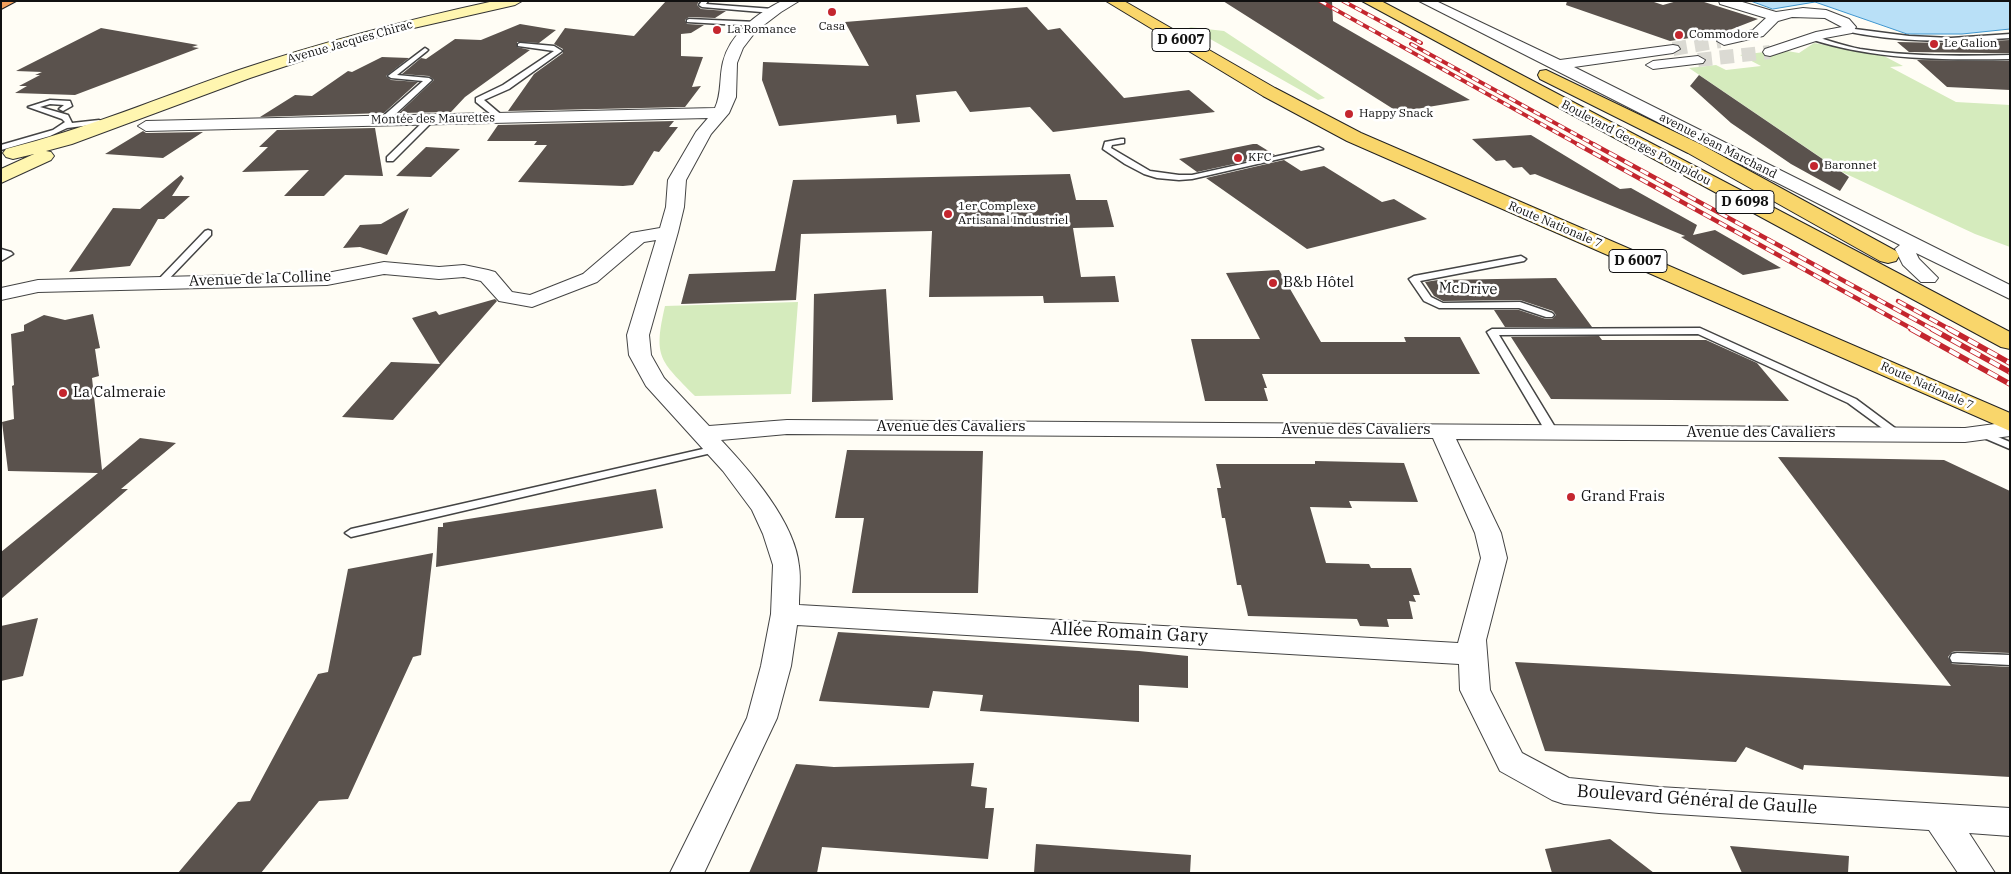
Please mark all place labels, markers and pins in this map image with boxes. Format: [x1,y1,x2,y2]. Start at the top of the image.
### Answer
marker: Casa [826,6,838,18]
place label: Casa [819,20,845,34]
place label: La Romance [727,23,796,37]
marker: La Romance [711,24,723,36]
place label: Commodore [1689,28,1759,42]
marker: Commodore [1673,29,1685,41]
place label: Le Galion [1944,37,1997,51]
marker: Le Galion [1928,38,1940,50]
place label: Happy Snack [1359,107,1433,121]
marker: Happy Snack [1343,108,1355,120]
place label: KFC [1248,151,1272,165]
marker: KFC [1232,152,1244,164]
place label: Baronnet [1824,159,1877,173]
marker: Baronnet [1808,160,1820,172]
place label: 1er Complexe Artisanal Industriel [958,200,1068,228]
marker: 1er Complexe Artisanal Industriel [942,208,954,220]
place label: B&b Hôtel [1283,274,1354,292]
marker: B&b Hôtel [1267,277,1279,289]
place label: La Calmeraie [73,384,166,402]
marker: La Calmeraie [57,387,69,399]
place label: Grand Frais [1581,488,1665,506]
marker: Grand Frais [1565,491,1577,503]

